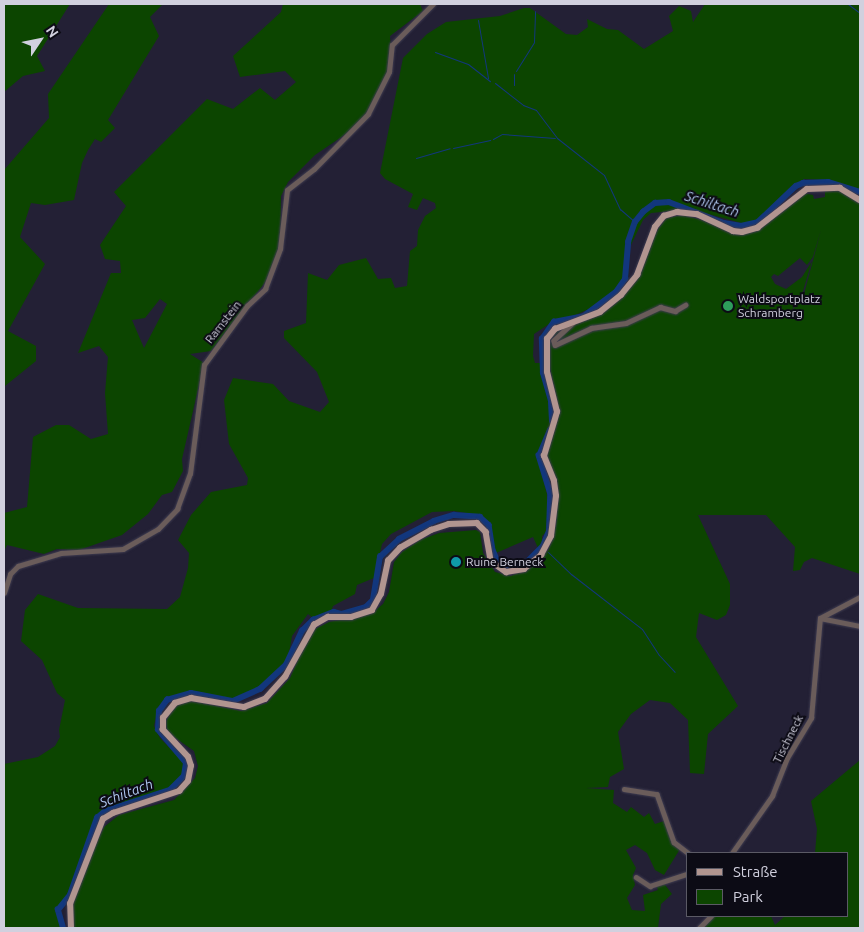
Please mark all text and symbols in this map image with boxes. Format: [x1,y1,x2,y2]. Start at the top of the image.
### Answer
north arrow [15,15,65,65]
text: N [43,23,62,40]
water label: Schiltach [683,187,741,221]
place label: Waldsportplatz Schramberg [738,292,820,320]
street label: Ramstein [202,298,244,346]
marker: Waldsportplatz Schramberg [722,300,734,312]
place label: Ruine Berneck [466,555,543,569]
marker: Ruine Berneck [450,556,462,568]
street label: Tischneck [770,712,806,766]
water label: Schiltach [97,775,155,811]
legend [686,852,849,917]
text: Straße [733,863,777,880]
text: Park [733,888,763,905]

